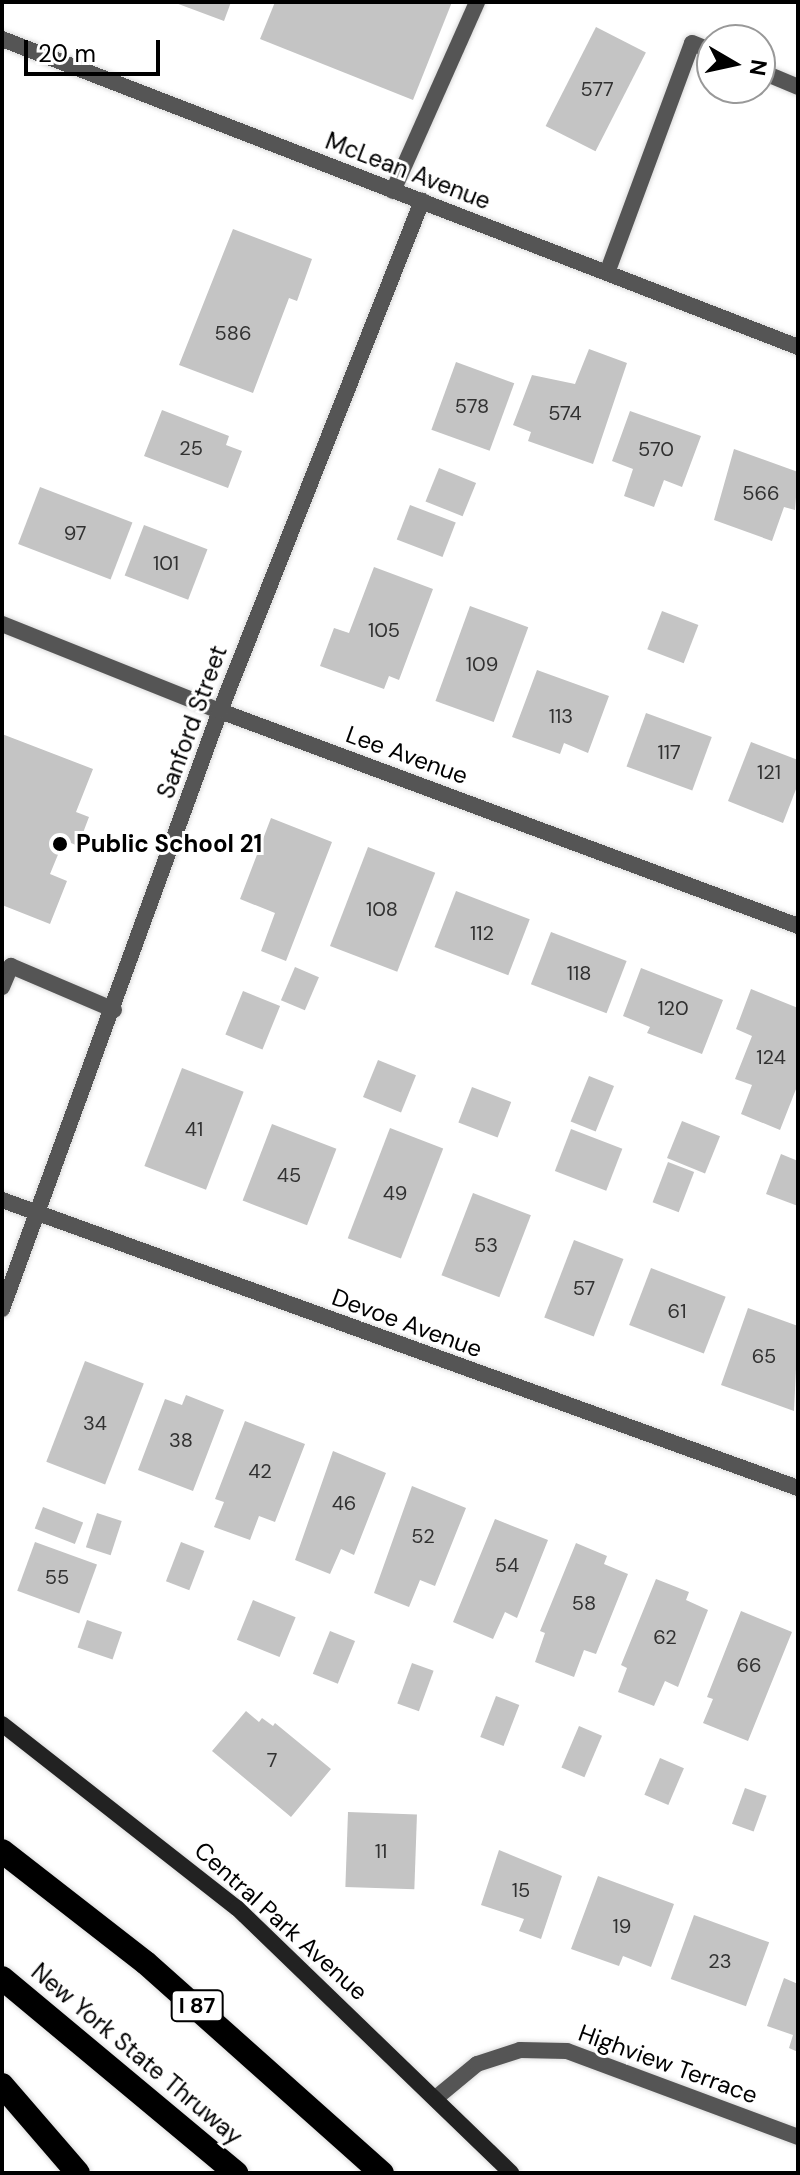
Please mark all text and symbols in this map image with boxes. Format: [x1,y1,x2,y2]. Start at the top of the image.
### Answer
scale bar [28,24,164,74]
north arrow [696,24,776,104]
text: 20 m [38,38,96,69]
text: N [743,57,774,78]
house number: 577 [580,77,614,101]
street label: McLean Avenue [321,126,495,216]
house number: 586 [215,321,251,345]
house number: 578 [455,394,489,418]
house number: 574 [548,401,582,425]
house number: 25 [179,436,203,460]
house number: 570 [638,437,674,461]
house number: 566 [742,481,780,505]
house number: 97 [64,521,86,545]
house number: 101 [153,551,179,575]
house number: 105 [368,618,400,642]
street label: Sanford Street [151,642,233,802]
house number: 109 [466,652,498,676]
house number: 113 [549,704,573,728]
street label: Lee Avenue [342,720,472,790]
house number: 117 [657,740,681,764]
house number: 121 [757,760,781,784]
place label: Public School 21 [76,830,262,858]
marker: Public School 21 [51,835,69,853]
house number: 108 [366,897,398,921]
house number: 112 [470,921,494,945]
house number: 118 [567,961,591,985]
house number: 120 [657,996,689,1020]
house number: 124 [756,1045,786,1069]
house number: 41 [185,1117,203,1141]
house number: 45 [277,1163,301,1187]
house number: 49 [383,1181,407,1205]
house number: 53 [474,1233,498,1257]
house number: 57 [573,1276,595,1300]
street label: Devoe Avenue [328,1283,486,1363]
house number: 61 [668,1299,686,1323]
house number: 65 [752,1344,776,1368]
house number: 34 [83,1411,107,1435]
house number: 38 [169,1428,193,1452]
house number: 42 [248,1459,272,1483]
house number: 46 [332,1491,356,1515]
house number: 52 [411,1524,435,1548]
house number: 54 [495,1553,519,1577]
house number: 55 [45,1565,69,1589]
house number: 58 [572,1591,596,1615]
house number: 62 [653,1625,677,1649]
house number: 66 [736,1653,762,1677]
house number: 7 [267,1748,277,1772]
street label: Central Park Avenue [188,1836,374,2006]
house number: 11 [375,1839,387,1863]
house number: 15 [512,1878,530,1902]
house number: 19 [613,1914,631,1938]
house number: 23 [708,1949,732,1973]
street label: New York State Thruway [26,1957,248,2151]
road number: I 87 [169,1988,225,2024]
street label: Highview Terrace [575,2018,761,2110]

